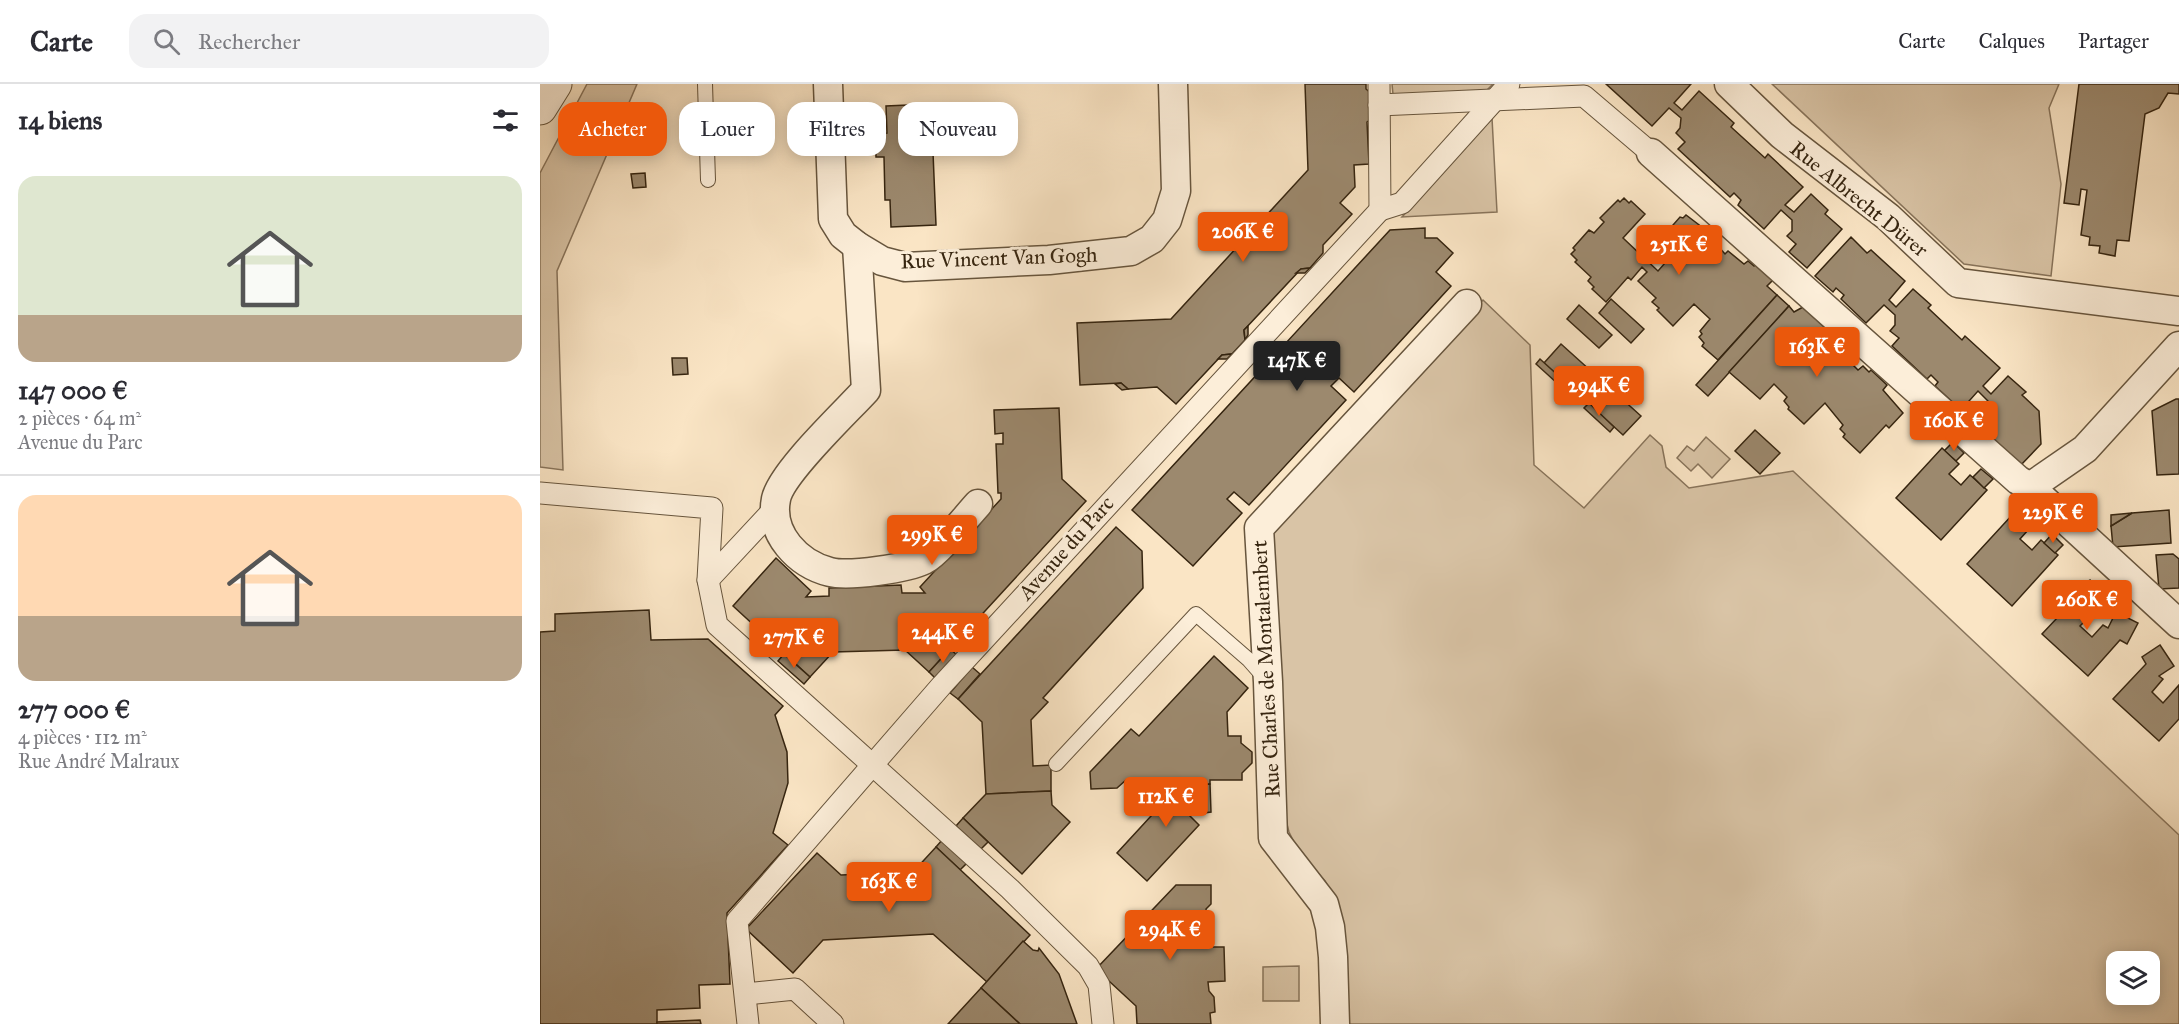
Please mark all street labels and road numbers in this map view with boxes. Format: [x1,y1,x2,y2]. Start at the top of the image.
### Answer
street label: Rue Albrecht Dürer [1785,135,1933,263]
street label: Rue Vincent Van Gogh [900,242,1098,274]
street label: Avenue du Parc [1012,491,1120,606]
street label: Rue Charles de Montalembert [1246,539,1286,798]

